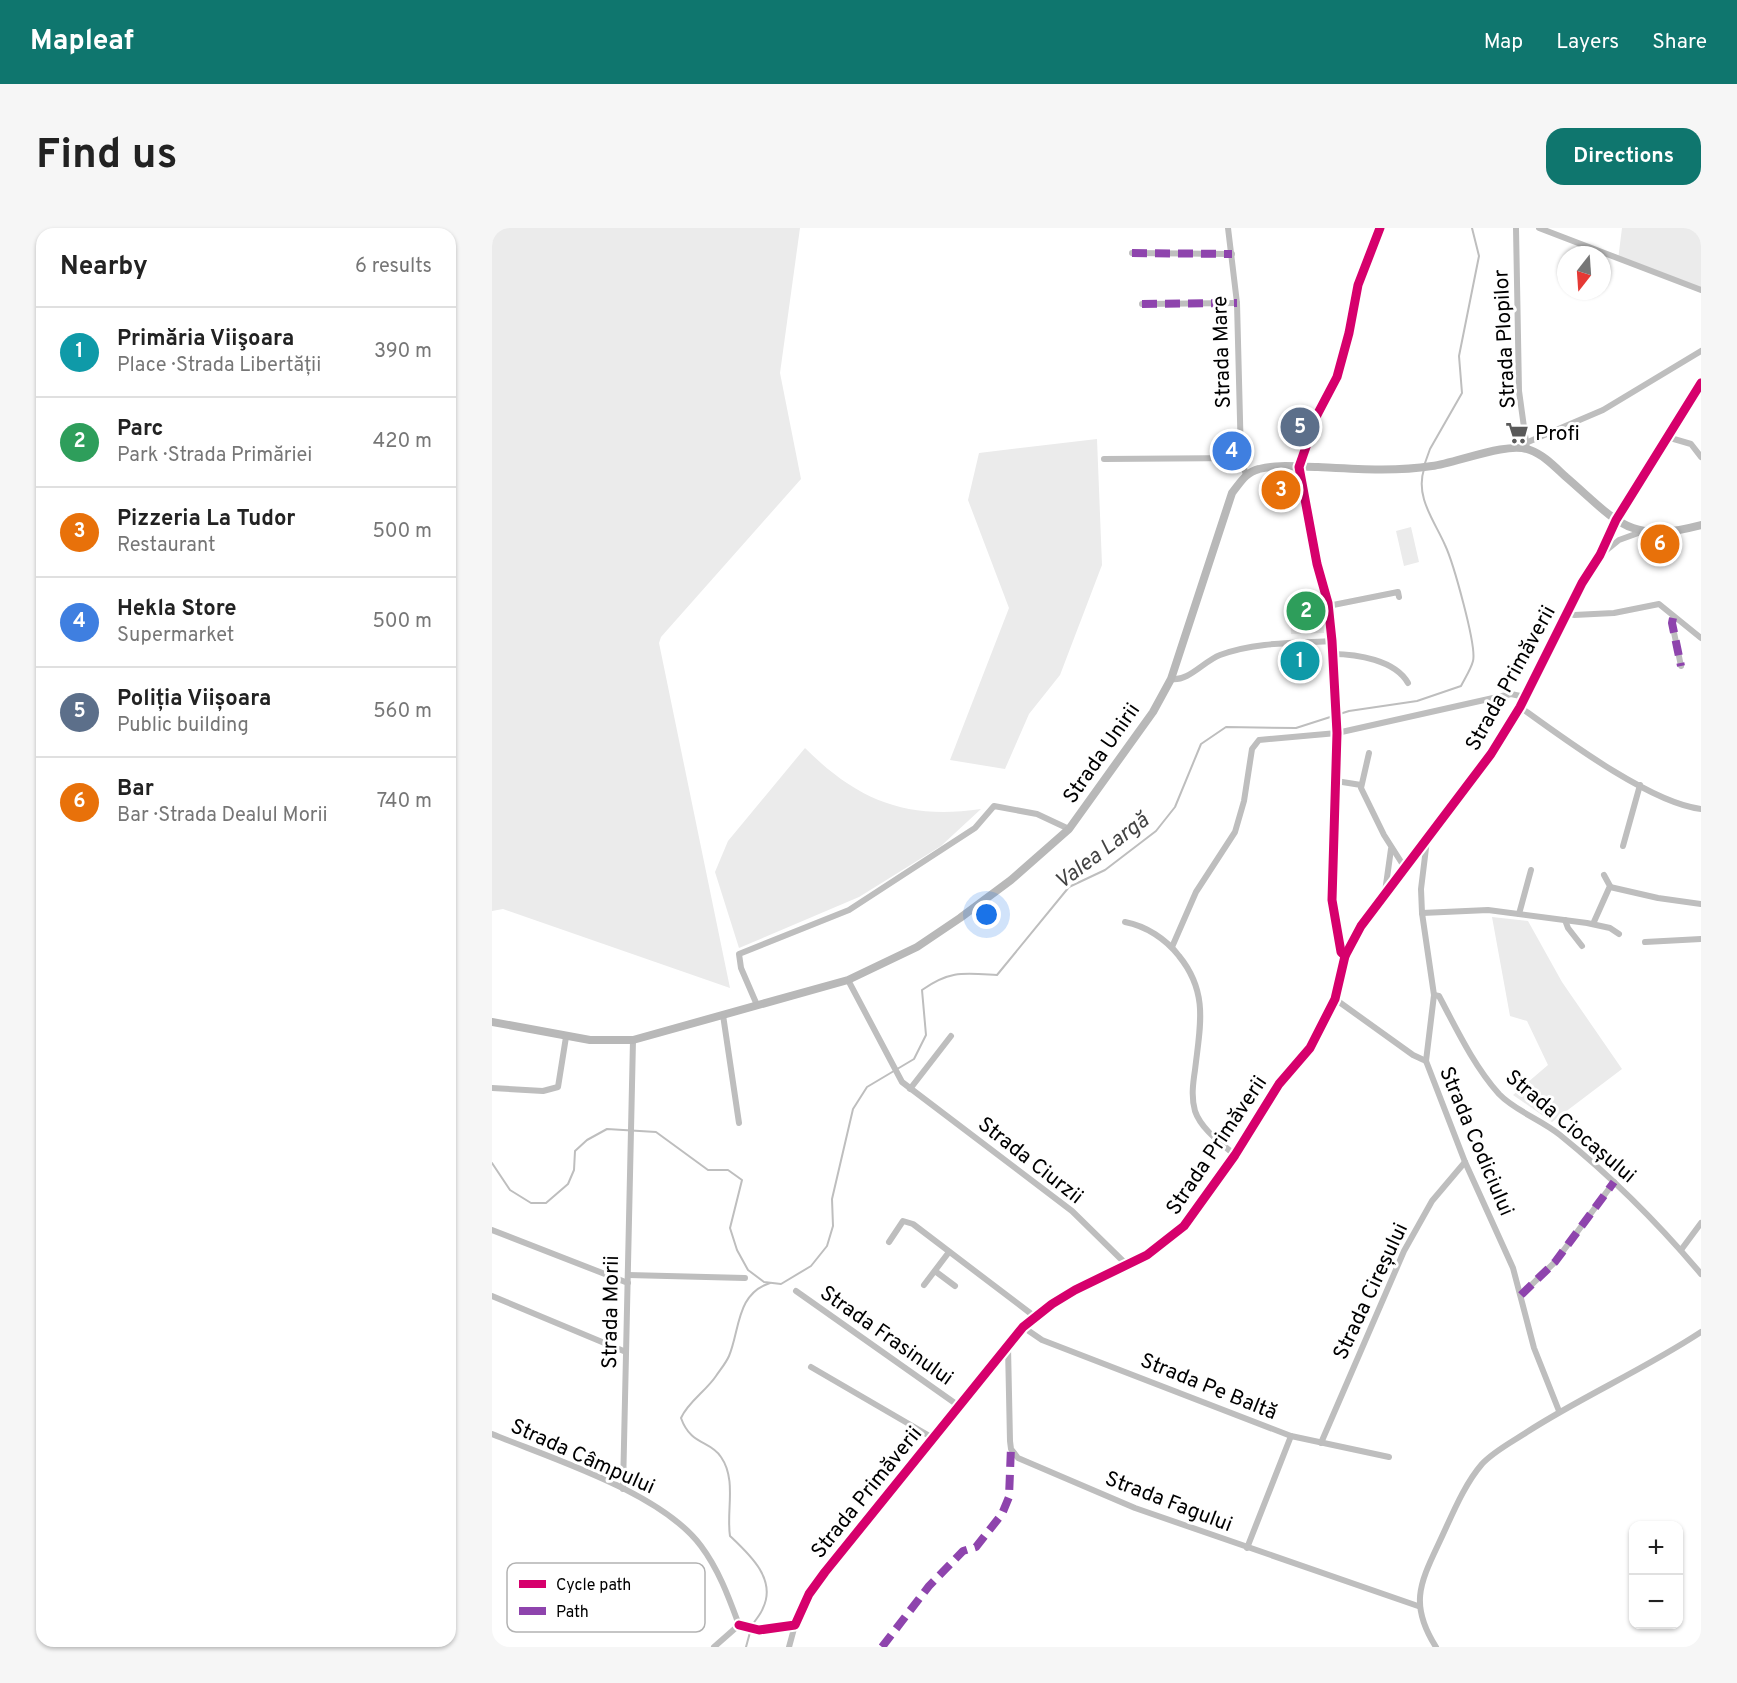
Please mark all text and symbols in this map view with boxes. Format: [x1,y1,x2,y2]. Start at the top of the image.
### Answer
text: Mapleaf [30,24,134,60]
text: Map [1484,29,1523,56]
text: Layers [1556,29,1619,56]
text: Share [1652,29,1707,56]
button: Directions [1546,128,1701,185]
text: Find us [36,130,177,183]
north arrow [1557,246,1611,300]
text: Nearby [60,251,148,284]
text: 6 results [355,254,432,280]
street label: Strada Plopilor [1488,269,1523,409]
street label: Strada Mare [1207,295,1238,409]
text: Primăria Viişoara [117,326,294,353]
text: 1 [76,339,84,365]
text: 390 m [374,339,432,365]
text: Place · Strada Libertății [117,353,321,379]
pin: 5 [1280,404,1320,450]
text: Parc [117,416,163,443]
supermarket icon: Profi [1504,420,1530,446]
place label: Profi [1535,421,1580,448]
pin: 4 [1212,428,1252,474]
text: 2 [73,429,86,455]
text: 420 m [373,429,432,455]
text: Park · Strada Primăriei [117,443,312,469]
pin: 3 [1262,468,1300,512]
text: Pizzeria La Tudor [117,506,295,533]
text: 3 [74,519,86,545]
text: 500 m [372,519,432,545]
pin: 6 [1640,522,1680,566]
text: Restaurant [117,533,216,559]
pin: 2 [1286,588,1326,634]
text: Hekla Store [117,596,236,623]
street label: Strada Primăverii [1460,601,1562,756]
text: 4 [73,609,86,635]
text: 500 m [372,609,432,635]
text: Supermarket [117,623,234,649]
pin: 1 [1280,638,1320,684]
text: Poliția Viișoara [117,686,271,713]
street label: Strada Unirii [1058,698,1147,809]
text: 5 [73,699,86,725]
text: 560 m [373,699,432,725]
text: Public building [117,713,249,739]
text: Bar [117,776,154,803]
text: 6 [73,789,86,815]
text: 740 m [377,789,432,815]
text: Bar · Strada Dealul Morii [117,803,328,829]
water label: Valea Largă [1050,807,1156,896]
your location [972,900,1001,929]
street label: Strada Codiciului [1432,1063,1519,1220]
street label: Strada Ciocașului [1499,1064,1641,1190]
street label: Strada Primăverii [1161,1071,1274,1221]
street label: Strada Ciurzii [972,1112,1088,1211]
street label: Strada Cireșului [1328,1219,1415,1364]
street label: Strada Morii [597,1255,626,1369]
street label: Strada Frasinului [814,1280,958,1392]
street label: Strada Pe Baltă [1136,1348,1281,1427]
street label: Strada Câmpului [506,1413,659,1501]
street label: Strada Primăverii [806,1421,929,1565]
street label: Strada Fagului [1101,1466,1236,1539]
map controls [1629,1521,1683,1629]
button: + [1629,1521,1683,1575]
legend [507,1563,705,1632]
button: − [1629,1575,1683,1629]
text: Cycle path [556,1576,631,1596]
text: Path [556,1603,589,1623]

